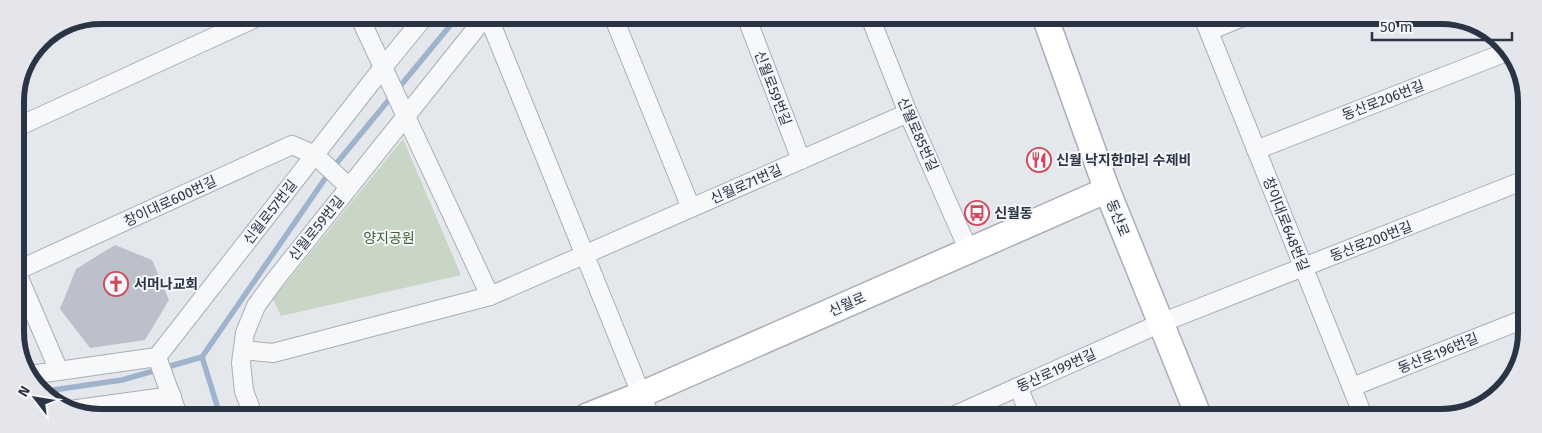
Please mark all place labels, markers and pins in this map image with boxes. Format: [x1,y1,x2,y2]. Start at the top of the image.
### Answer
restaurant icon: 신월 낙지한마리 수제비 [1026,147,1052,173]
place label: 신월 낙지한마리 수제비 [1056,152,1191,169]
bus stop icon: 신월동 [964,200,990,226]
place label: 신월동 [994,205,1033,222]
church icon: 서머나교회 [103,271,129,297]
place label: 서머나교회 [134,276,198,293]

